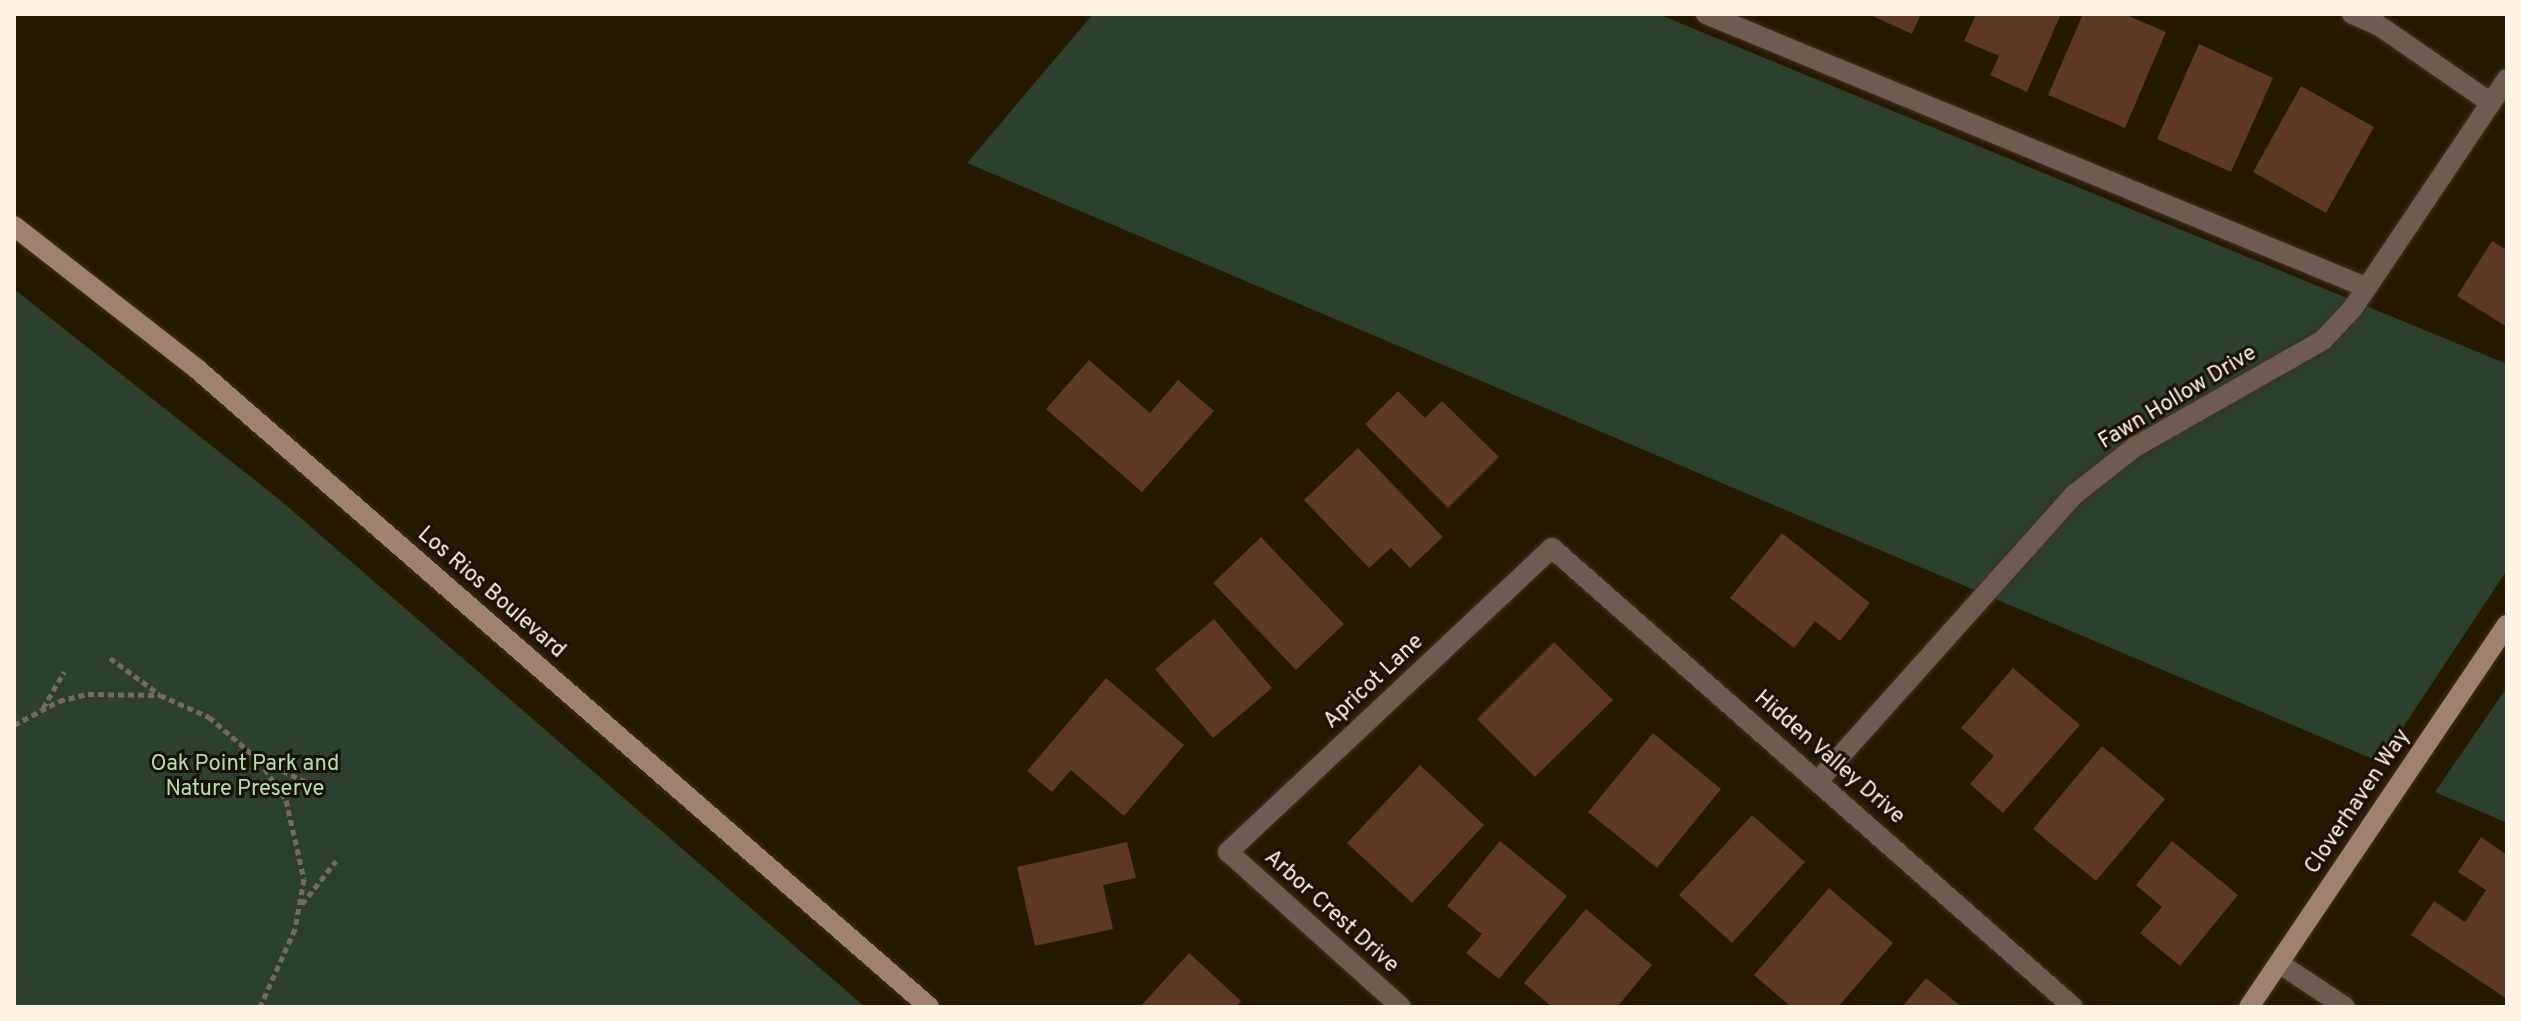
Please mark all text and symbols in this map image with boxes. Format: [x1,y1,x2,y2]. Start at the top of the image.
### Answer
street label: Fawn Hollow Drive [2094,340,2262,456]
street label: Los Rios Boulevard [412,522,570,664]
street label: Apricot Lane [1319,629,1429,735]
street label: Hidden Valley Drive [1748,685,1910,831]
street label: Cloverhaven Way [2300,724,2416,880]
park label: Oak Point Park and Nature Preserve [151,751,339,802]
street label: Arbor Crest Drive [1258,845,1404,979]

